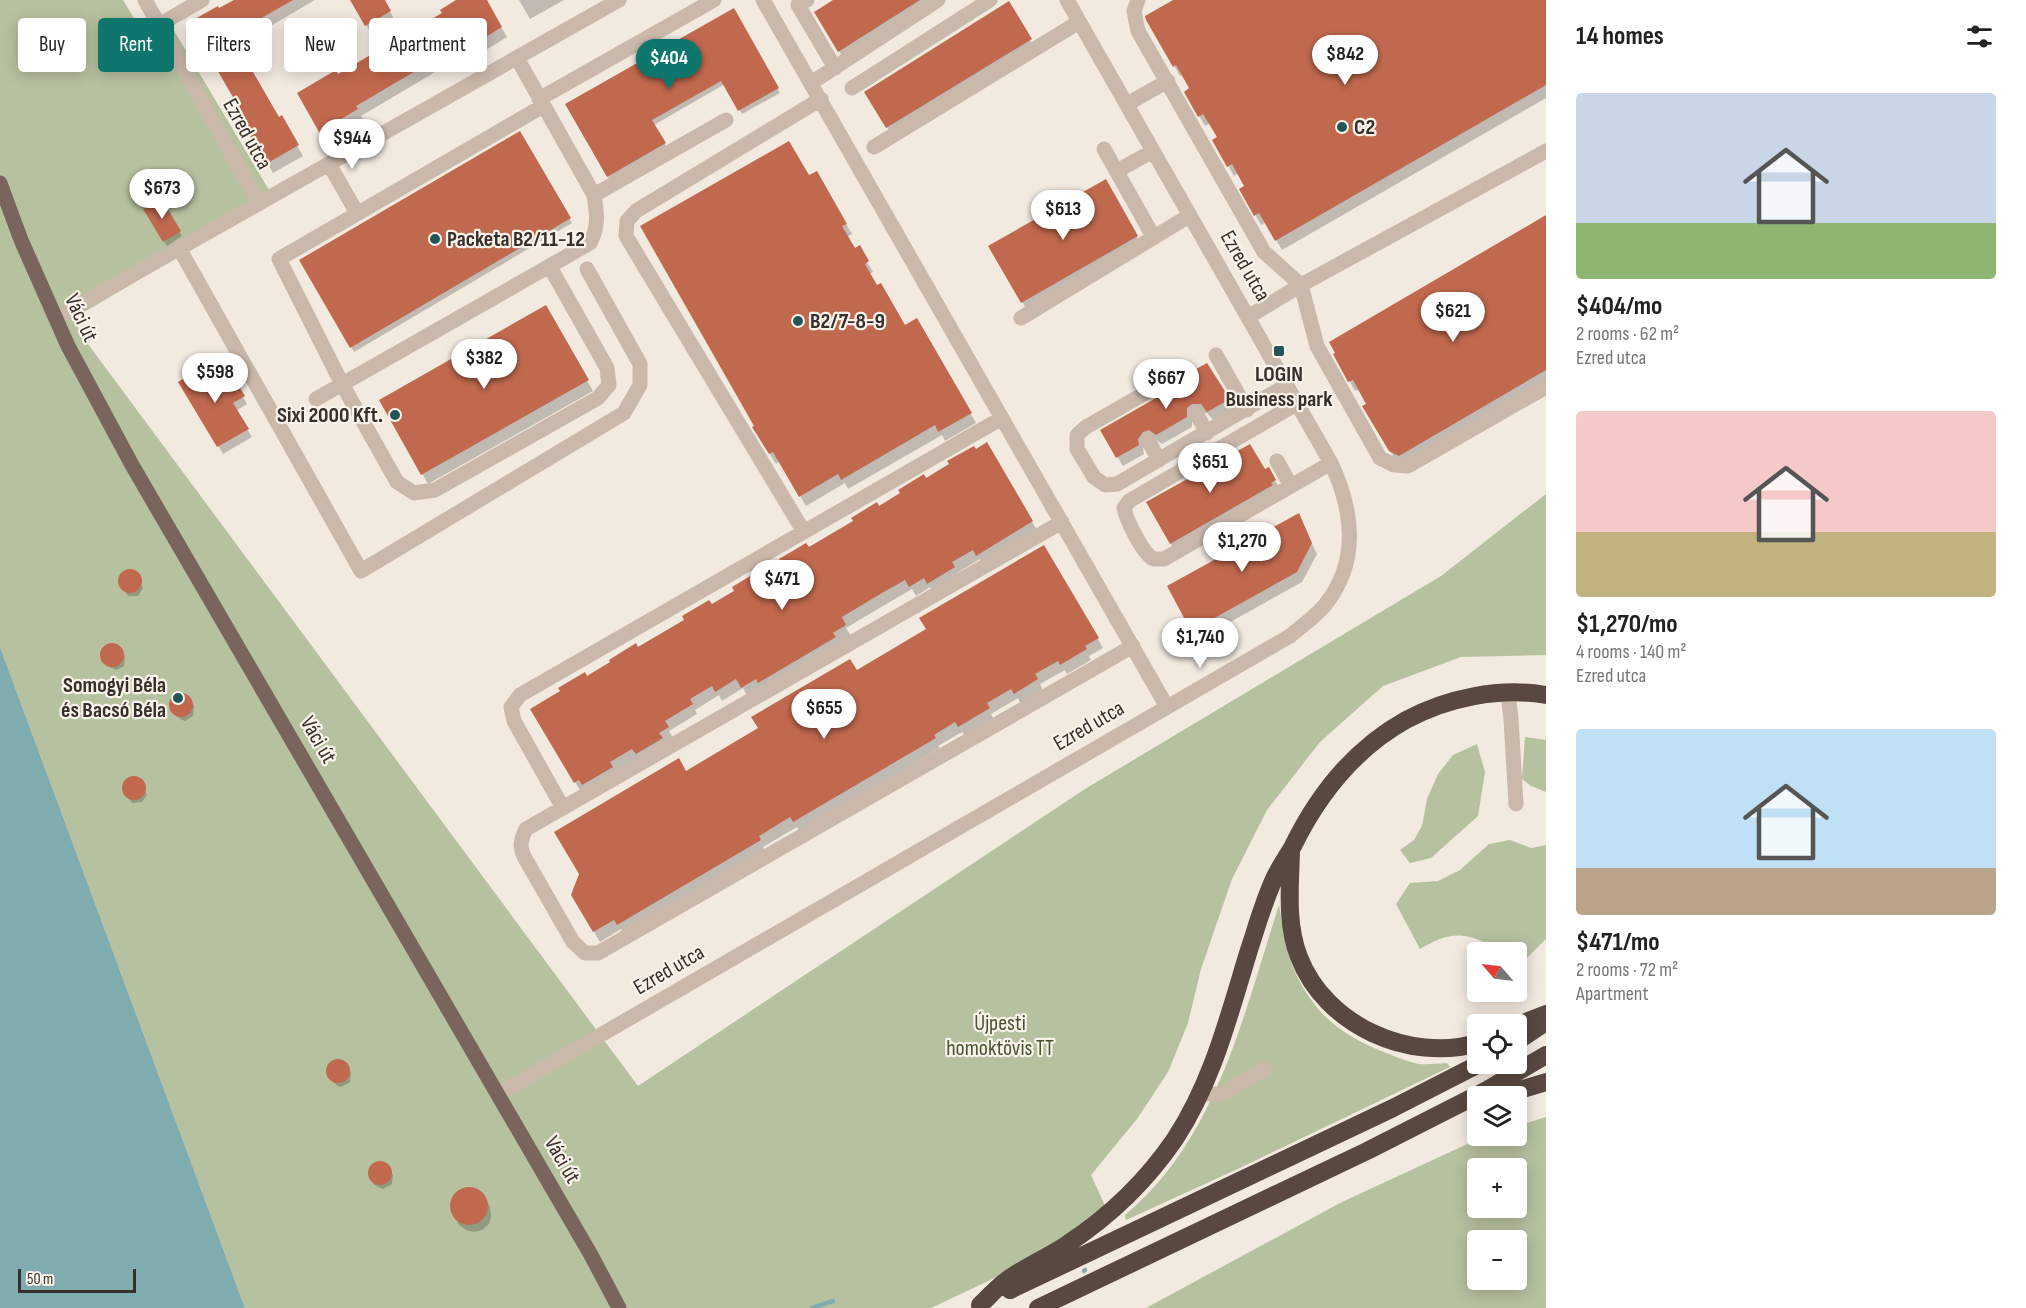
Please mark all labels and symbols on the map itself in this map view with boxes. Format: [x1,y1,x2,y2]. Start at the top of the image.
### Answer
pin: $842 [1309,35,1381,86]
pin: $404 [633,39,705,90]
street label: Ezred utca [216,94,278,174]
place label: C2 [1354,114,1375,141]
pin: $944 [316,119,388,170]
marker: C2 [1335,120,1349,134]
pin: $673 [126,169,198,220]
pin: $613 [1027,190,1099,241]
place label: Packeta B2/11-12 [447,226,585,253]
street label: Ezred utca [1214,226,1276,306]
marker: Packeta B2/11-12 [428,232,442,246]
street label: Váci út [58,290,104,347]
pin: $621 [1417,292,1489,343]
place label: B2/7-8-9 [810,308,885,335]
marker: B2/7-8-9 [791,314,805,328]
pin: $382 [448,339,520,390]
marker: LOGIN Business park [1272,344,1286,358]
pin: $598 [179,353,251,404]
pin: $667 [1130,359,1202,410]
place label: LOGIN Business park [1226,361,1333,413]
place label: Sixi 2000 Kft. [277,402,383,429]
marker: Sixi 2000 Kft. [388,408,402,422]
pin: $651 [1174,443,1246,494]
pin: $1,270 [1193,522,1291,573]
pin: $471 [746,560,818,611]
pin: $1,740 [1151,618,1249,669]
place label: Somogyi Béla és Bacsó Béla [61,672,166,724]
pin: $655 [788,689,860,740]
marker: Somogyi Béla és Bacsó Béla [171,691,185,705]
street label: Ezred utca [1049,695,1129,757]
street label: Váci út [294,712,342,769]
street label: Ezred utca [629,939,709,1001]
north arrow [1467,942,1527,1002]
park label: Újpesti homoktövis TT [946,1010,1054,1062]
street label: Váci út [538,1132,586,1189]
scale bar [18,1266,136,1294]

